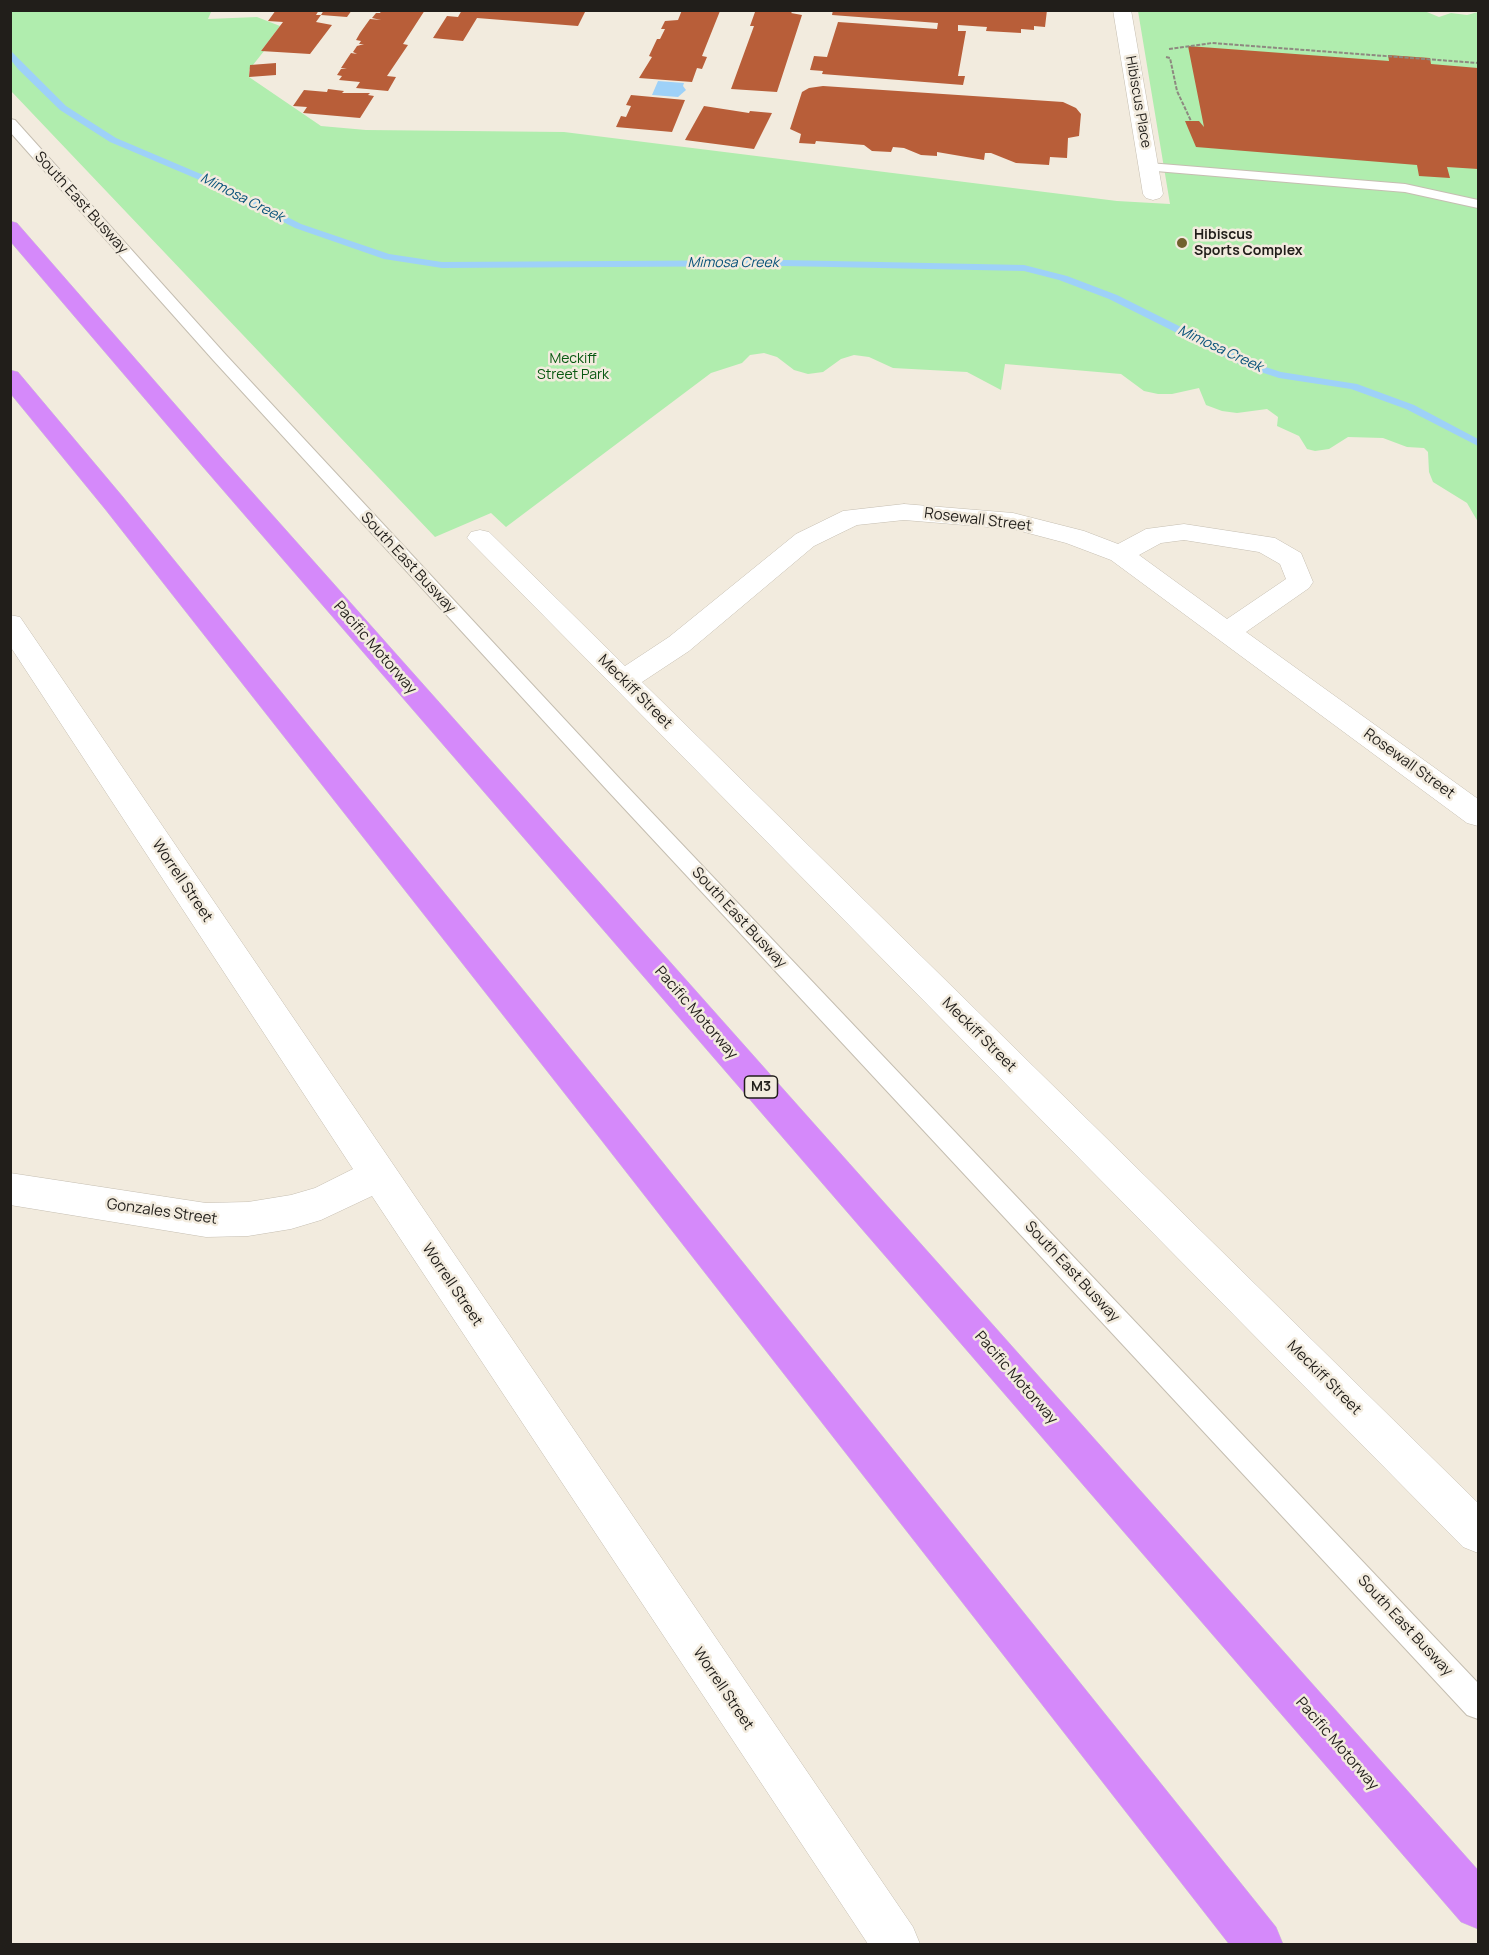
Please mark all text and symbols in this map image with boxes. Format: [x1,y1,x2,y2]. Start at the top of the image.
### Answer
street label: Hibiscus Place [1122,55,1154,149]
street label: South East Busway [30,148,132,258]
water label: Mimosa Creek [198,170,286,226]
place label: Hibiscus Sports Complex [1194,227,1303,260]
marker: Hibiscus Sports Complex [1175,236,1189,250]
water label: Mimosa Creek [687,255,779,271]
water label: Mimosa Creek [1175,322,1265,376]
park label: Meckiff Street Park [537,351,609,384]
street label: Rosewall Street [923,504,1033,536]
street label: South East Busway [357,509,459,617]
street label: Pacific Motorway [330,598,420,698]
street label: Meckiff Street [594,651,676,733]
street label: Rosewall Street [1360,725,1458,803]
street label: Worrell Street [148,836,216,926]
street label: South East Busway [688,864,790,972]
street label: Pacific Motorway [651,963,741,1063]
street label: Meckiff Street [938,994,1020,1076]
road number: M3 [744,1076,777,1098]
street label: Gonzales Street [106,1195,218,1229]
street label: South East Busway [1021,1218,1123,1326]
street label: Worrell Street [418,1240,486,1330]
street label: Pacific Motorway [971,1328,1061,1428]
street label: Meckiff Street [1283,1337,1365,1419]
street label: South East Busway [1354,1572,1456,1680]
street label: Worrell Street [689,1644,757,1734]
street label: Pacific Motorway [1292,1694,1382,1794]

